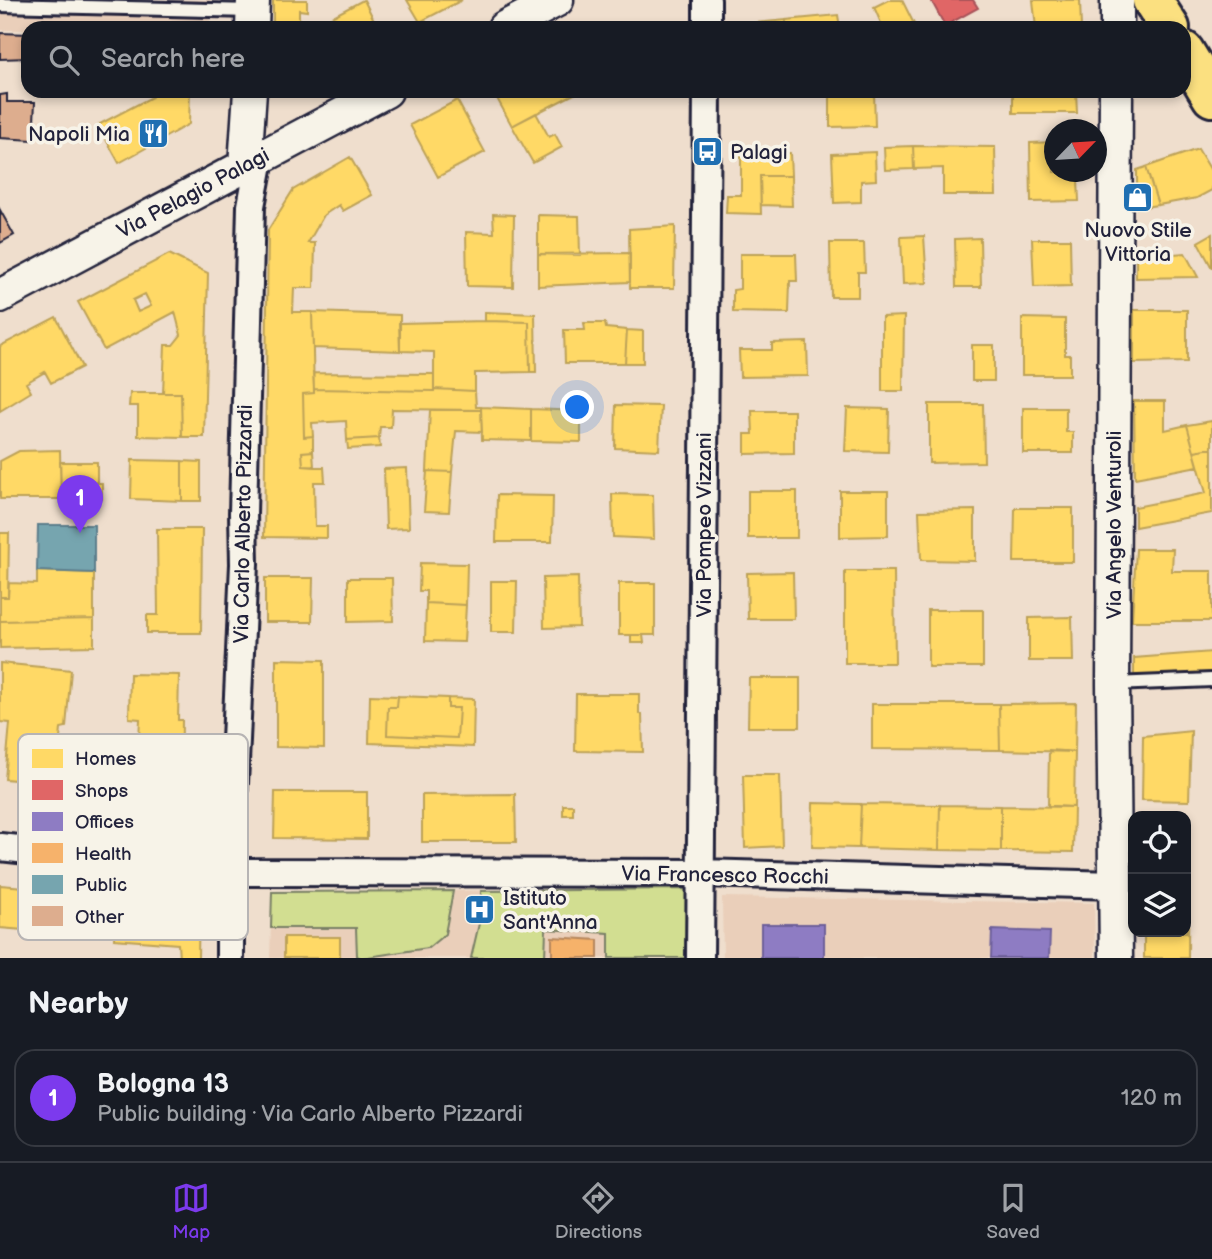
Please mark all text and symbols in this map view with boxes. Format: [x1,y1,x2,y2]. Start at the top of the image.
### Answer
search box [21,21,1191,98]
icon: search [45,41,83,79]
text: Search here [101,44,245,75]
restaurant icon: Napoli Mia [136,117,170,151]
north arrow [1044,119,1107,182]
place label: Napoli Mia [28,122,130,147]
bus stop icon: Palagi [690,135,724,169]
place label: Palagi [730,140,788,165]
street label: Via Pelagio Palagi [113,143,274,244]
shop icon: Nuovo Stile Vittoria [1121,181,1155,215]
place label: Nuovo Stile Vittoria [1084,218,1192,267]
your location [560,390,594,424]
street label: Via Carlo Alberto Pizzardi [229,404,258,644]
street label: Via Angelo Venturoli [1102,431,1127,619]
street label: Via Pompeo Vizzani [692,432,717,618]
pin: 1 [57,475,103,533]
legend [18,734,248,940]
text: Homes [75,748,136,771]
text: Shops [75,780,128,803]
text: Offices [75,811,134,834]
map controls [1128,811,1191,937]
button: locate [1128,811,1191,874]
text: Health [75,843,132,866]
street label: Via Francesco Rocchi [621,861,829,890]
text: Public [75,874,127,897]
button: layers [1128,874,1191,937]
place label: Istituto Sant'Anna [503,886,598,935]
hospital icon: Istituto Sant'Anna [463,893,497,927]
text: Other [75,906,125,929]
text: Nearby [28,986,128,1022]
text: Bologna 13 [97,1069,229,1100]
text: 1 [48,1084,58,1112]
text: 120 m [1121,1084,1182,1112]
text: Public building · Via Carlo Alberto Pizzardi [97,1100,523,1128]
tab: Map [172,1179,210,1244]
tab: Directions [555,1179,642,1244]
tab: Saved [986,1179,1040,1244]

